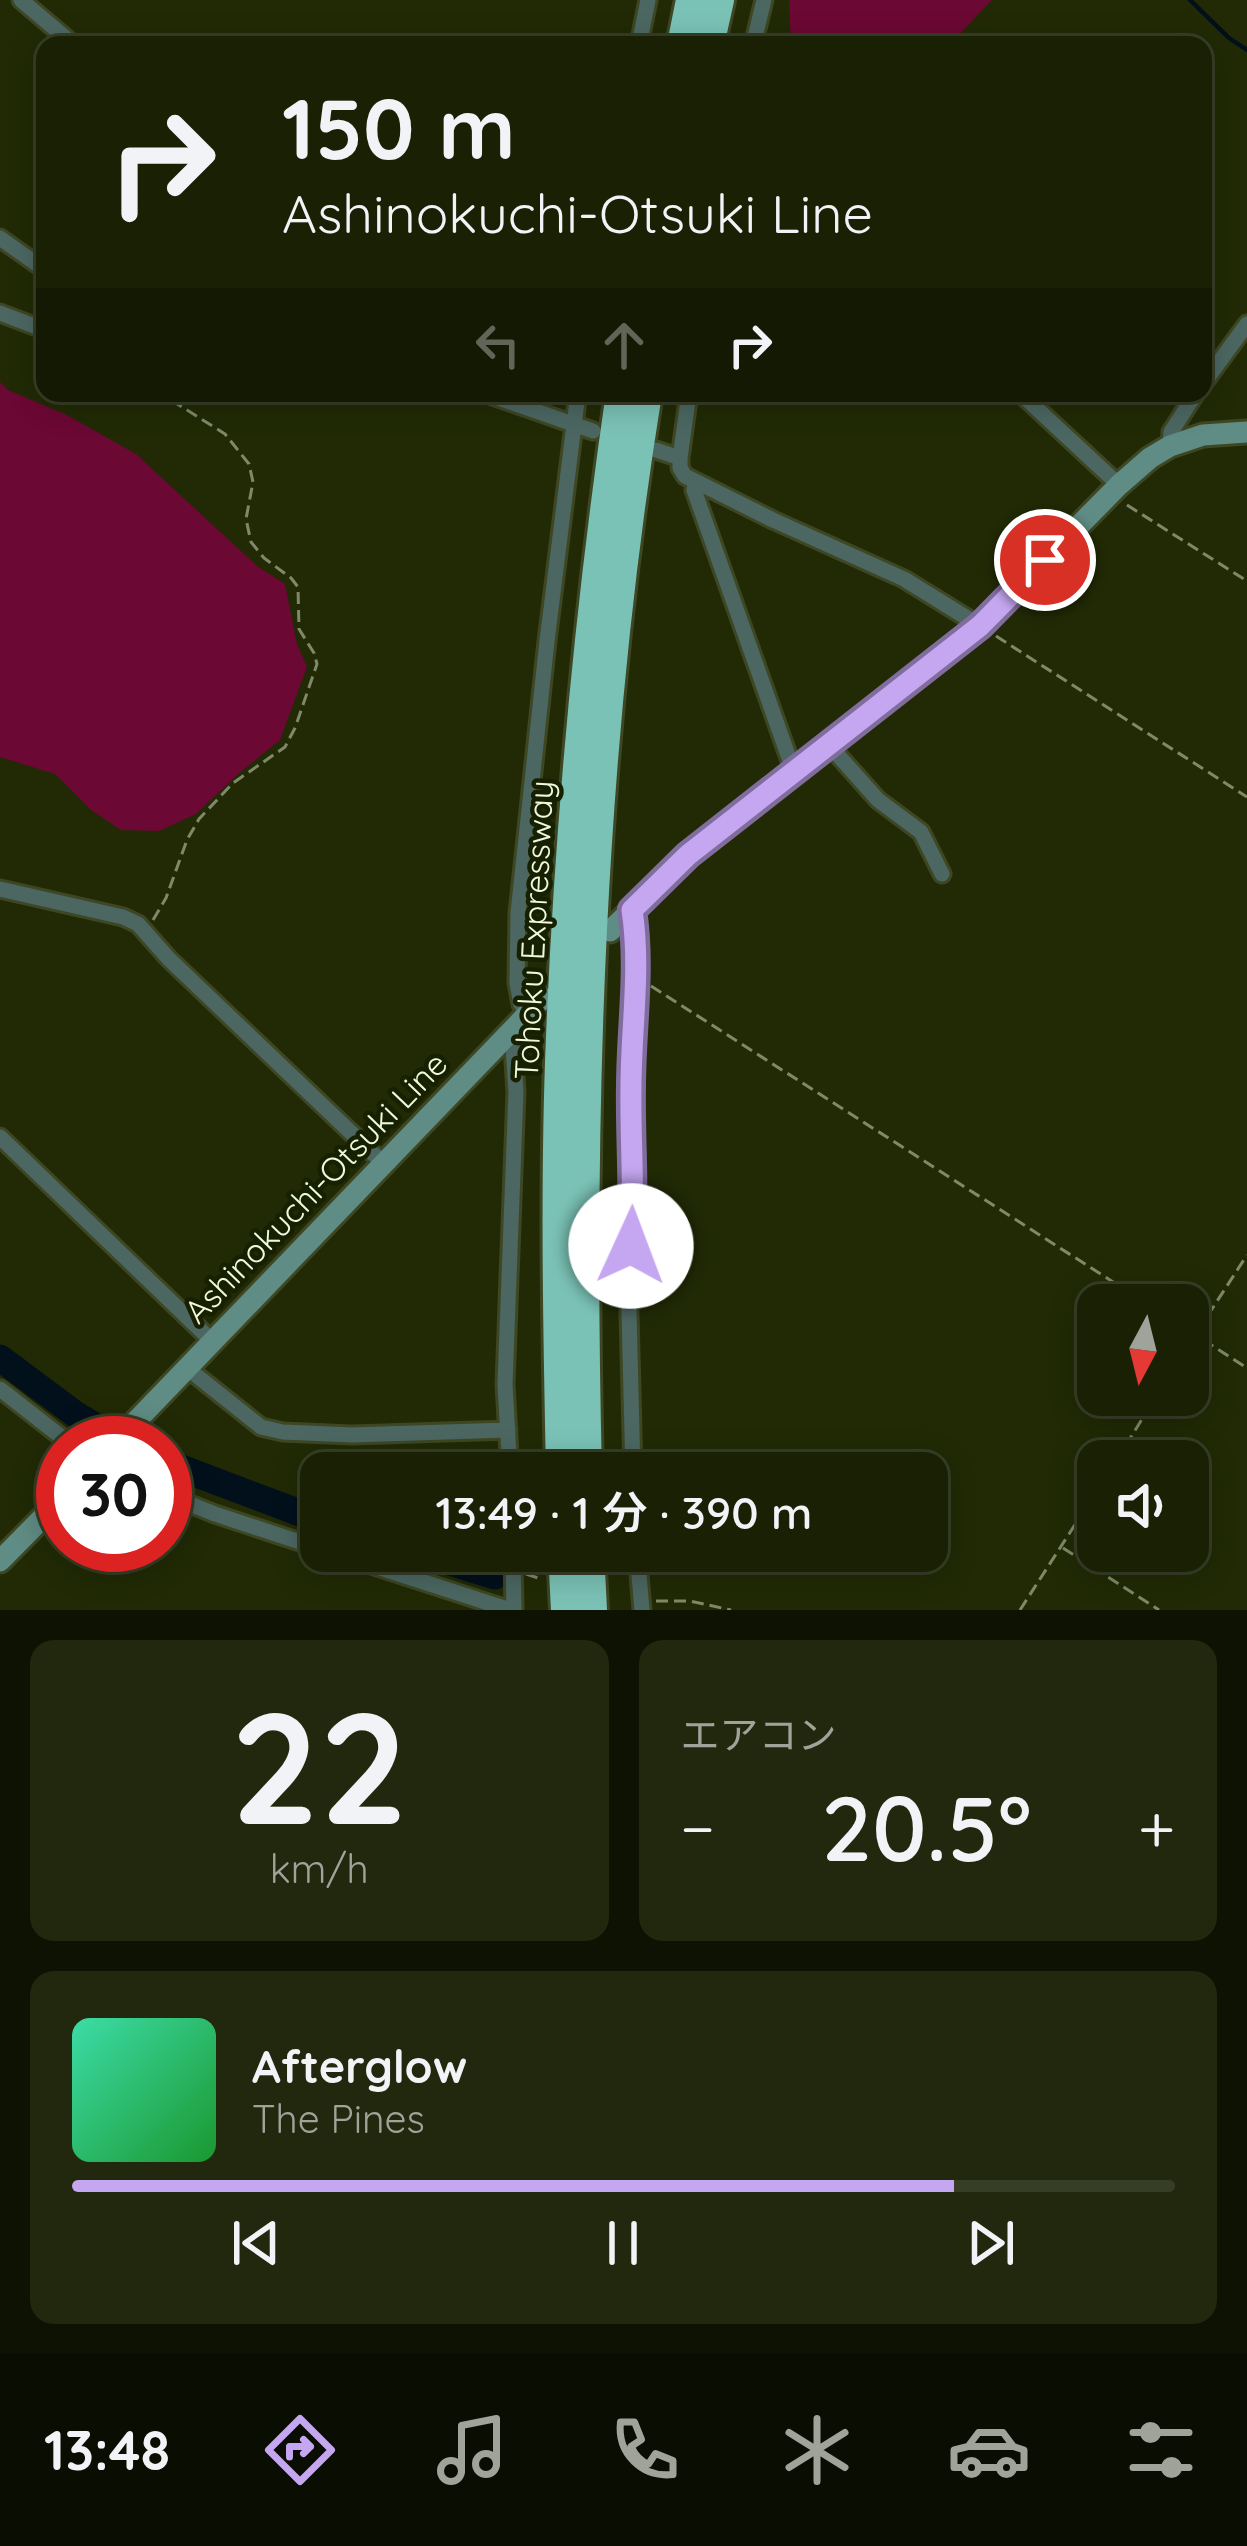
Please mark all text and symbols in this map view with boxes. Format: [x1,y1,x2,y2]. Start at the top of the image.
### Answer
text: 150 m [282,75,516,180]
icon: right [84,84,240,240]
text: Ashinokuchi-Otsuki Line [282,179,873,247]
icon: left [465,312,531,378]
icon: ahead [591,312,657,378]
icon: right [717,312,783,378]
pin [994,509,1096,611]
icon: arrive [1012,527,1078,593]
street label: Tohoku Expressway [505,779,561,1081]
street label: Ashinokuchi-Otsuki Line [175,1043,455,1331]
position arrow [568,1183,694,1309]
north arrow [1077,1284,1209,1416]
map controls [1077,1284,1209,1572]
speed limit sign: 30 [36,1416,192,1572]
button: sound [1077,1440,1209,1572]
text: 13:49 · 1 分 · 390 m [436,1484,812,1540]
text: 22 [230,1668,408,1863]
text: エアコン [681,1710,837,1759]
text: 20.5° [821,1771,1031,1884]
text: − [681,1786,715,1869]
text: + [1138,1786,1175,1869]
text: km/h [270,1844,369,1893]
text: Afterglow [252,2038,467,2094]
text: The Pines [252,2094,425,2143]
icon: previous [223,2210,289,2276]
icon: pause [590,2210,656,2276]
icon: next [958,2210,1024,2276]
icon: directions [258,2408,342,2492]
icon: music [430,2408,514,2492]
icon: phone [603,2408,687,2492]
icon: climate [775,2408,859,2492]
icon: car [947,2408,1031,2492]
icon: filters [1119,2408,1203,2492]
text: 13:48 [44,2416,170,2484]

